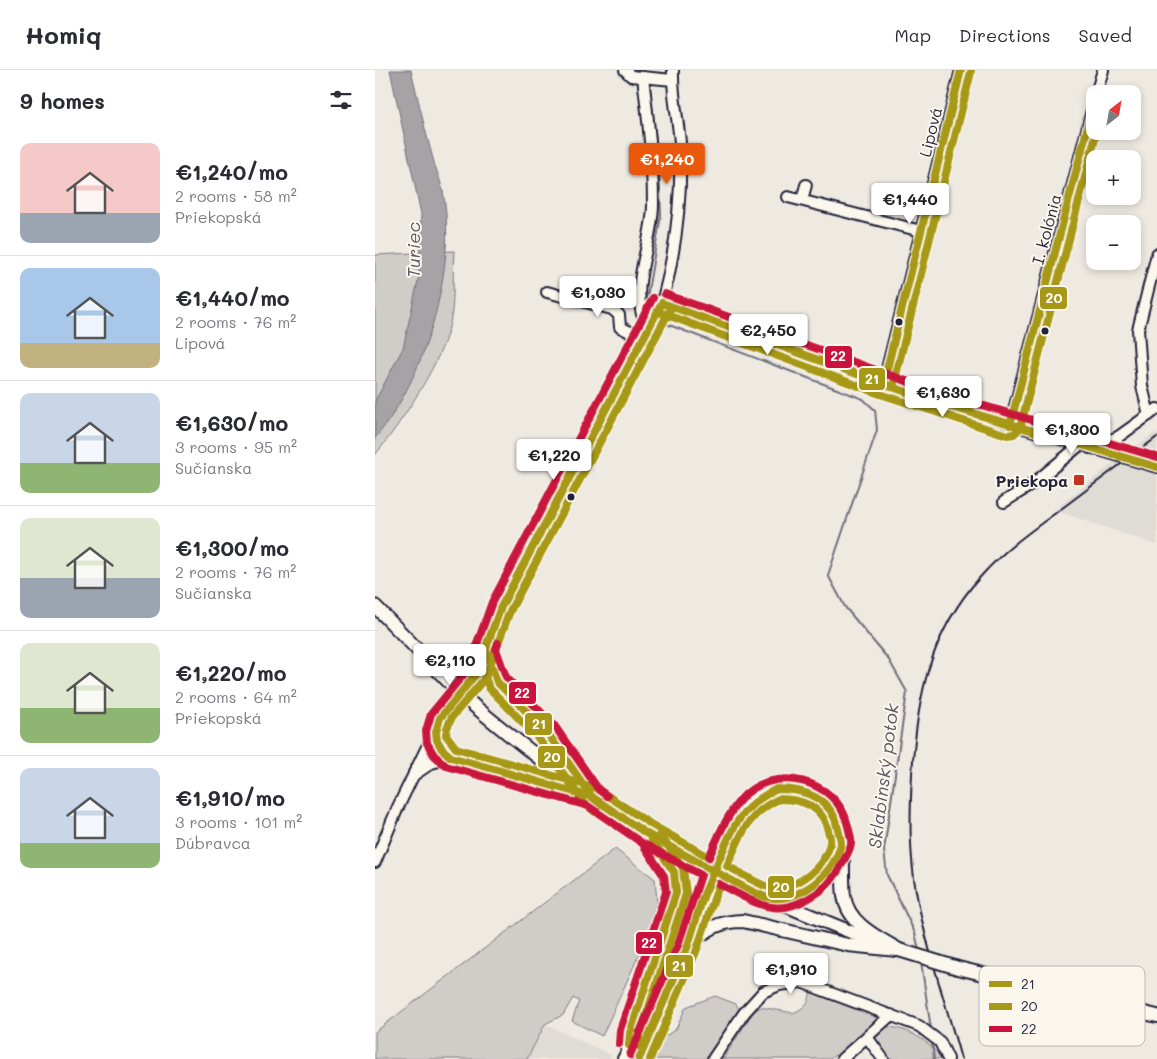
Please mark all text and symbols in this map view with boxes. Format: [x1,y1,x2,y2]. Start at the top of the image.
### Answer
text: Homiq [25,19,102,50]
text: Map [894,23,931,47]
text: Directions [959,23,1051,47]
text: Saved [1079,23,1132,47]
north arrow [1086,85,1141,140]
map controls [1086,85,1141,270]
icon: filters [327,86,355,114]
text: 9 homes [20,87,105,114]
street label: Lipová [914,105,946,159]
pin: €1,240 [626,142,708,185]
text: €1,240 [640,148,694,169]
button: + [1086,150,1141,205]
text: €1,240/mo [175,158,288,185]
icon: home [60,163,120,223]
pin: €1,440 [869,182,951,225]
text: 2 rooms · 58 m² [175,185,297,206]
text: €1,440 [882,188,938,209]
street label: I. kolónia [1027,191,1065,267]
text: Priekopská [175,206,262,227]
button: − [1086,215,1141,270]
water label: Turiec [401,222,425,278]
pin: €1,030 [557,276,639,318]
text: €1,030 [570,281,626,302]
text: €1,440/mo [175,284,290,311]
line badge: 20 [1039,286,1068,310]
icon: home [60,288,120,348]
text: 20 [1046,288,1062,307]
text: 2 rooms · 76 m² [175,311,296,332]
pin: €2,450 [727,314,809,356]
unlabelled marker [894,317,904,327]
text: €2,450 [740,319,796,340]
unlabelled marker [1040,326,1050,336]
text: Lipová [175,332,225,353]
line badge: 22 [824,345,853,369]
text: 22 [830,346,846,365]
line badge: 21 [858,367,886,391]
text: 21 [865,369,879,388]
pin: €1,630 [902,376,984,418]
text: €1,630 [916,381,970,402]
text: €1,630/mo [175,409,288,436]
pin: €1,300 [1031,412,1113,455]
icon: home [60,413,120,473]
text: €1,300 [1044,418,1100,439]
text: 3 rooms · 95 m² [175,436,297,457]
pin: €1,220 [513,438,595,481]
text: €1,220 [527,444,581,465]
text: Sučianska [175,457,252,478]
place label: Priekopa [996,470,1068,491]
marker: Priekopa [1072,473,1086,487]
unlabelled marker [566,492,576,502]
text: €1,300/mo [175,534,289,561]
icon: home [60,538,120,598]
text: 2 rooms · 76 m² [175,561,296,582]
text: Sučianska [175,582,252,603]
pin: €2,110 [409,644,491,686]
text: €2,110 [424,649,476,670]
text: €1,220/mo [175,659,286,686]
icon: home [60,663,120,723]
line badge: 22 [508,681,537,705]
text: 22 [514,683,530,702]
text: 2 rooms · 64 m² [175,686,297,707]
water label: Sklabinský potok [862,702,904,850]
text: Priekopská [175,707,262,728]
line badge: 21 [524,712,553,736]
text: 21 [532,714,546,733]
line badge: 20 [537,745,566,769]
text: 20 [544,747,560,766]
text: €1,910/mo [175,784,285,811]
icon: home [60,788,120,848]
text: 3 rooms · 101 m² [175,811,302,832]
text: Dúbravca [175,832,251,853]
line badge: 20 [767,875,795,899]
text: 20 [773,877,789,896]
line badge: 22 [635,931,663,955]
text: 22 [641,933,657,952]
pin: €1,910 [750,952,832,995]
line badge: 21 [665,954,694,978]
text: 21 [672,956,686,975]
text: €1,910 [765,958,817,979]
legend [979,966,1145,1046]
text: 21 [1021,974,1035,993]
text: 20 [1021,996,1038,1015]
text: 22 [1021,1019,1037,1038]

